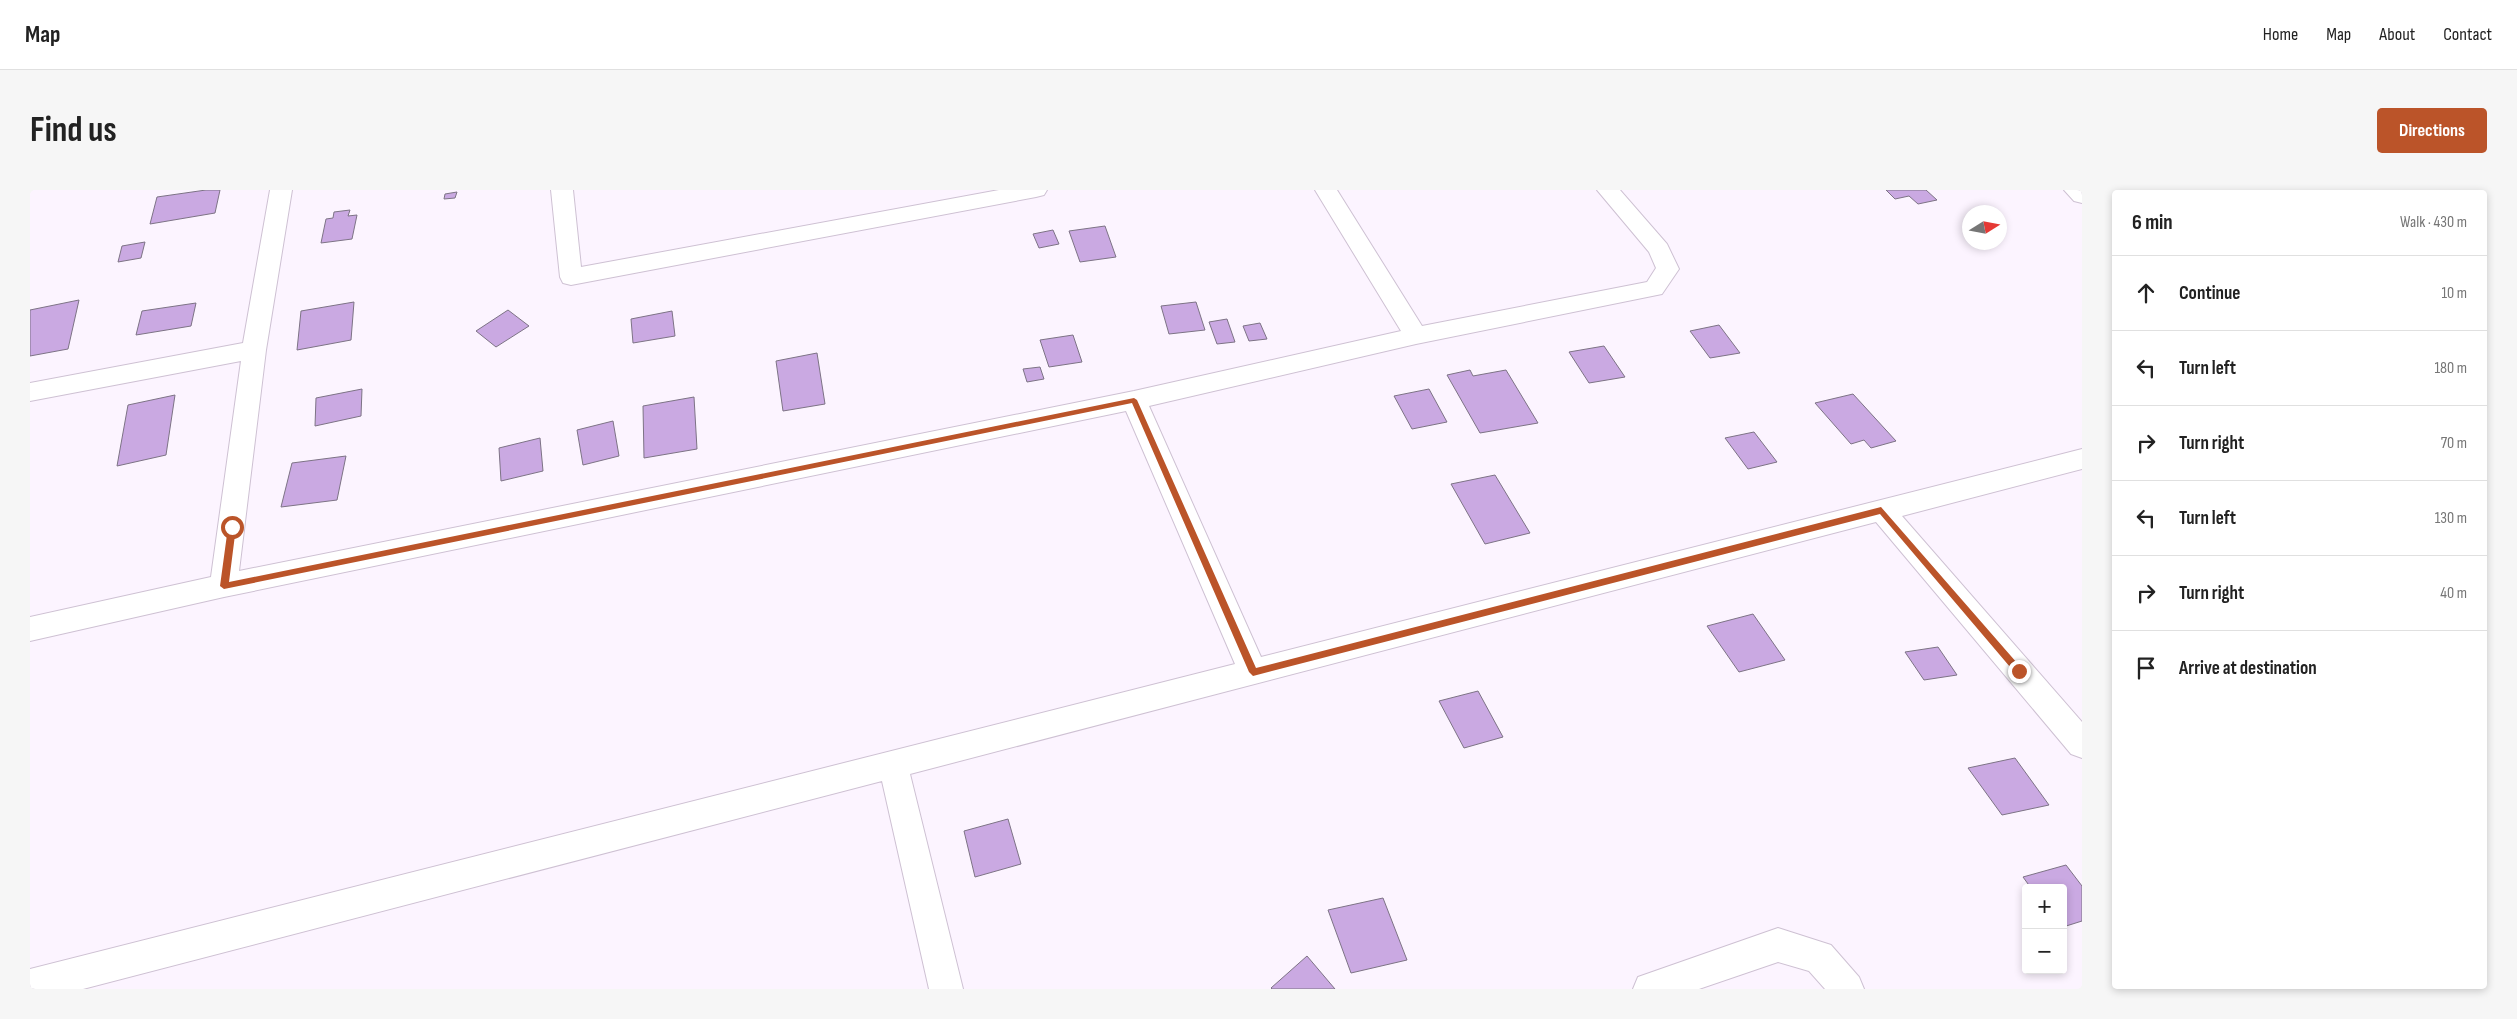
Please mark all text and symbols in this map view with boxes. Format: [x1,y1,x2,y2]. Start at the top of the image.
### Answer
text: Map [25,20,60,49]
text: Home [2263,24,2298,45]
text: Map [2326,24,2351,45]
text: About [2379,24,2415,45]
text: Contact [2443,24,2492,45]
button: Directions [2377,108,2487,153]
text: Find us [30,109,117,152]
north arrow [1962,205,2007,250]
text: 6 min [2132,210,2173,235]
text: Walk · 430 m [2400,213,2467,232]
icon: ahead [2132,279,2160,307]
text: Continue [2179,282,2240,305]
text: 10 m [2441,284,2467,303]
icon: left [2132,354,2160,382]
text: Turn left [2179,357,2236,380]
text: 180 m [2434,359,2467,378]
icon: right [2132,429,2160,457]
text: Turn right [2179,432,2244,455]
text: 70 m [2441,434,2467,453]
icon: left [2132,504,2160,532]
text: Turn left [2179,507,2236,530]
text: 130 m [2435,509,2467,528]
route start [221,516,244,539]
icon: right [2132,579,2160,607]
text: Turn right [2179,582,2244,605]
text: 40 m [2440,584,2467,603]
icon: arrive [2132,654,2160,682]
text: Arrive at destination [2179,657,2317,680]
route end [2008,660,2031,683]
map controls [2022,884,2067,974]
button: + [2022,884,2067,929]
button: − [2022,929,2067,974]

